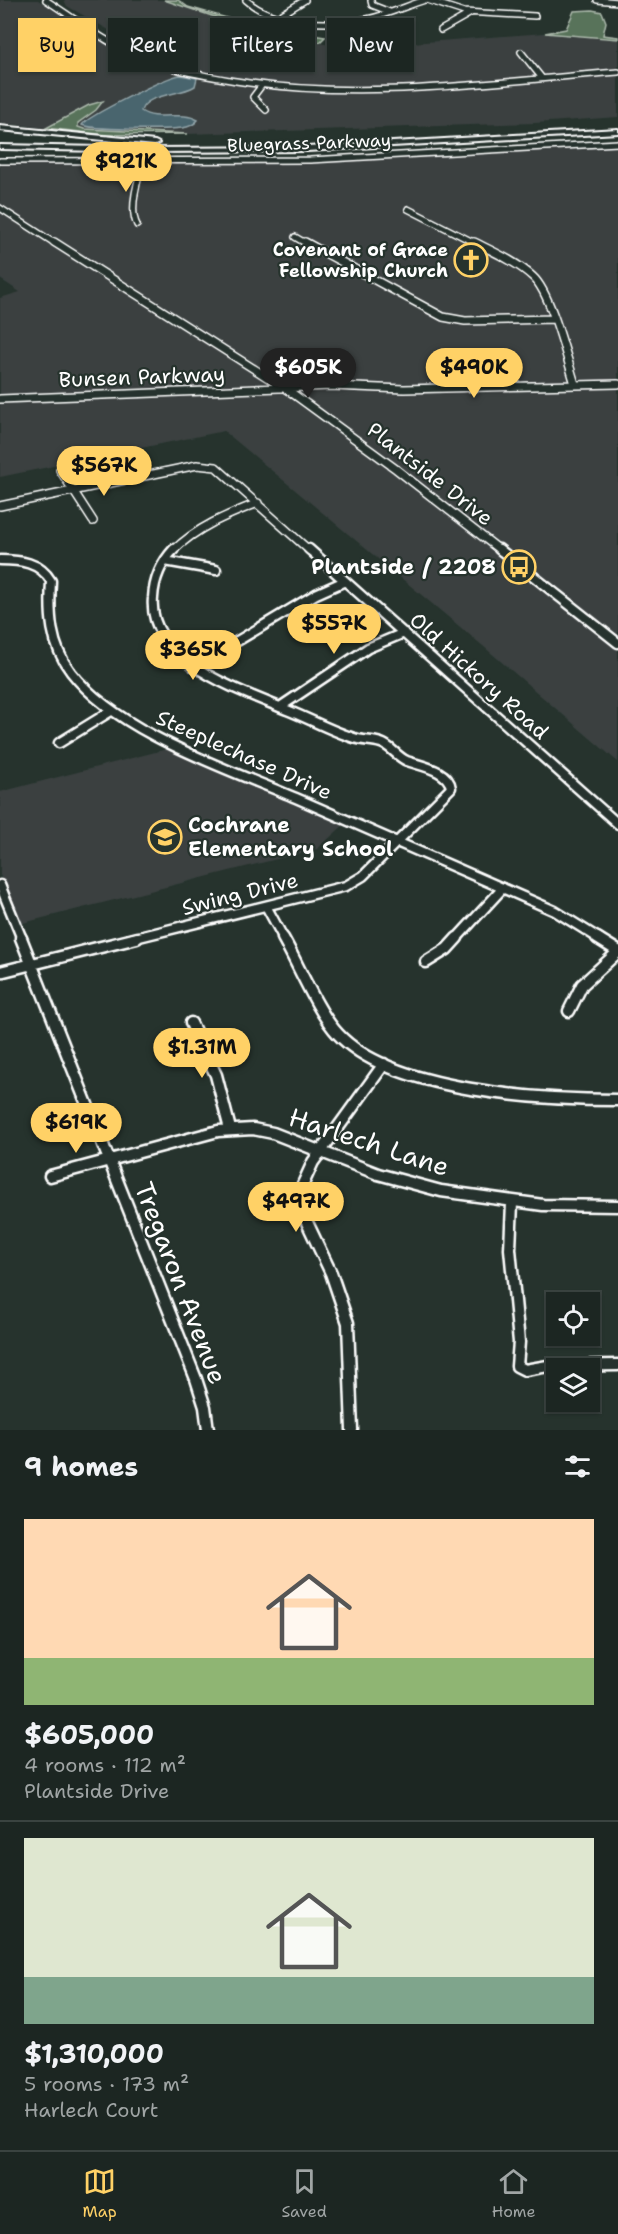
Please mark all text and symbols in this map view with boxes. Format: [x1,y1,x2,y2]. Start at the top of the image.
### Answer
chip: Buy [18,18,96,72]
chip: Rent [108,18,198,72]
chip: Filters [210,18,315,72]
chip: New [327,18,414,72]
street label: Bluegrass Parkway [227,128,391,158]
pin: $921K [84,142,168,193]
text: $921K [95,148,157,174]
place label: Covenant of Grace Fellowship Church [273,238,448,283]
church icon: Covenant of Grace Fellowship Church [453,242,489,278]
pin: $605K [266,348,350,399]
pin: $490K [432,348,516,399]
text: $605K [274,354,342,380]
text: $490K [440,354,508,380]
street label: Bunsen Parkway [58,360,226,394]
street label: Plantside Drive [361,416,499,532]
pin: $567K [62,446,146,497]
text: $567K [71,452,137,478]
bus stop icon: Plantside / 2208 [501,549,537,585]
place label: Plantside / 2208 [311,553,496,581]
pin: $557K [292,604,376,655]
street label: Old Hickory Road [404,606,554,746]
text: $557K [301,610,367,636]
pin: $365K [151,630,235,681]
text: $365K [159,636,227,662]
street label: Steeplechase Drive [152,704,336,806]
place label: Cochrane Elementary School [188,811,393,863]
school or university icon: Cochrane Elementary School [147,819,183,855]
street label: Swing Drive [179,866,301,922]
pin: $1.31M [153,1028,251,1079]
text: $1.31M [167,1034,237,1060]
street label: Harlech Lane [284,1099,454,1184]
pin: $619K [34,1103,118,1154]
text: $619K [45,1109,107,1135]
street label: Tregaron Avenue [127,1177,236,1389]
pin: $497K [254,1182,338,1233]
text: $497K [262,1188,330,1214]
map controls [546,1292,600,1412]
button: locate [546,1292,600,1346]
button: layers [546,1358,600,1412]
text: 9 homes [24,1449,138,1484]
icon: filters [561,1450,594,1483]
icon: home [255,1558,363,1666]
text: $605,000 [24,1717,154,1752]
text: 4 rooms · 112 m² [24,1752,186,1778]
text: Plantside Drive [24,1778,169,1804]
icon: home [255,1877,363,1985]
text: $1,310,000 [24,2036,164,2071]
text: 5 rooms · 173 m² [24,2071,189,2097]
text: Harlech Court [24,2097,158,2123]
tab: Map [82,2165,117,2222]
tab: Saved [281,2165,327,2222]
tab: Home [492,2165,536,2222]

